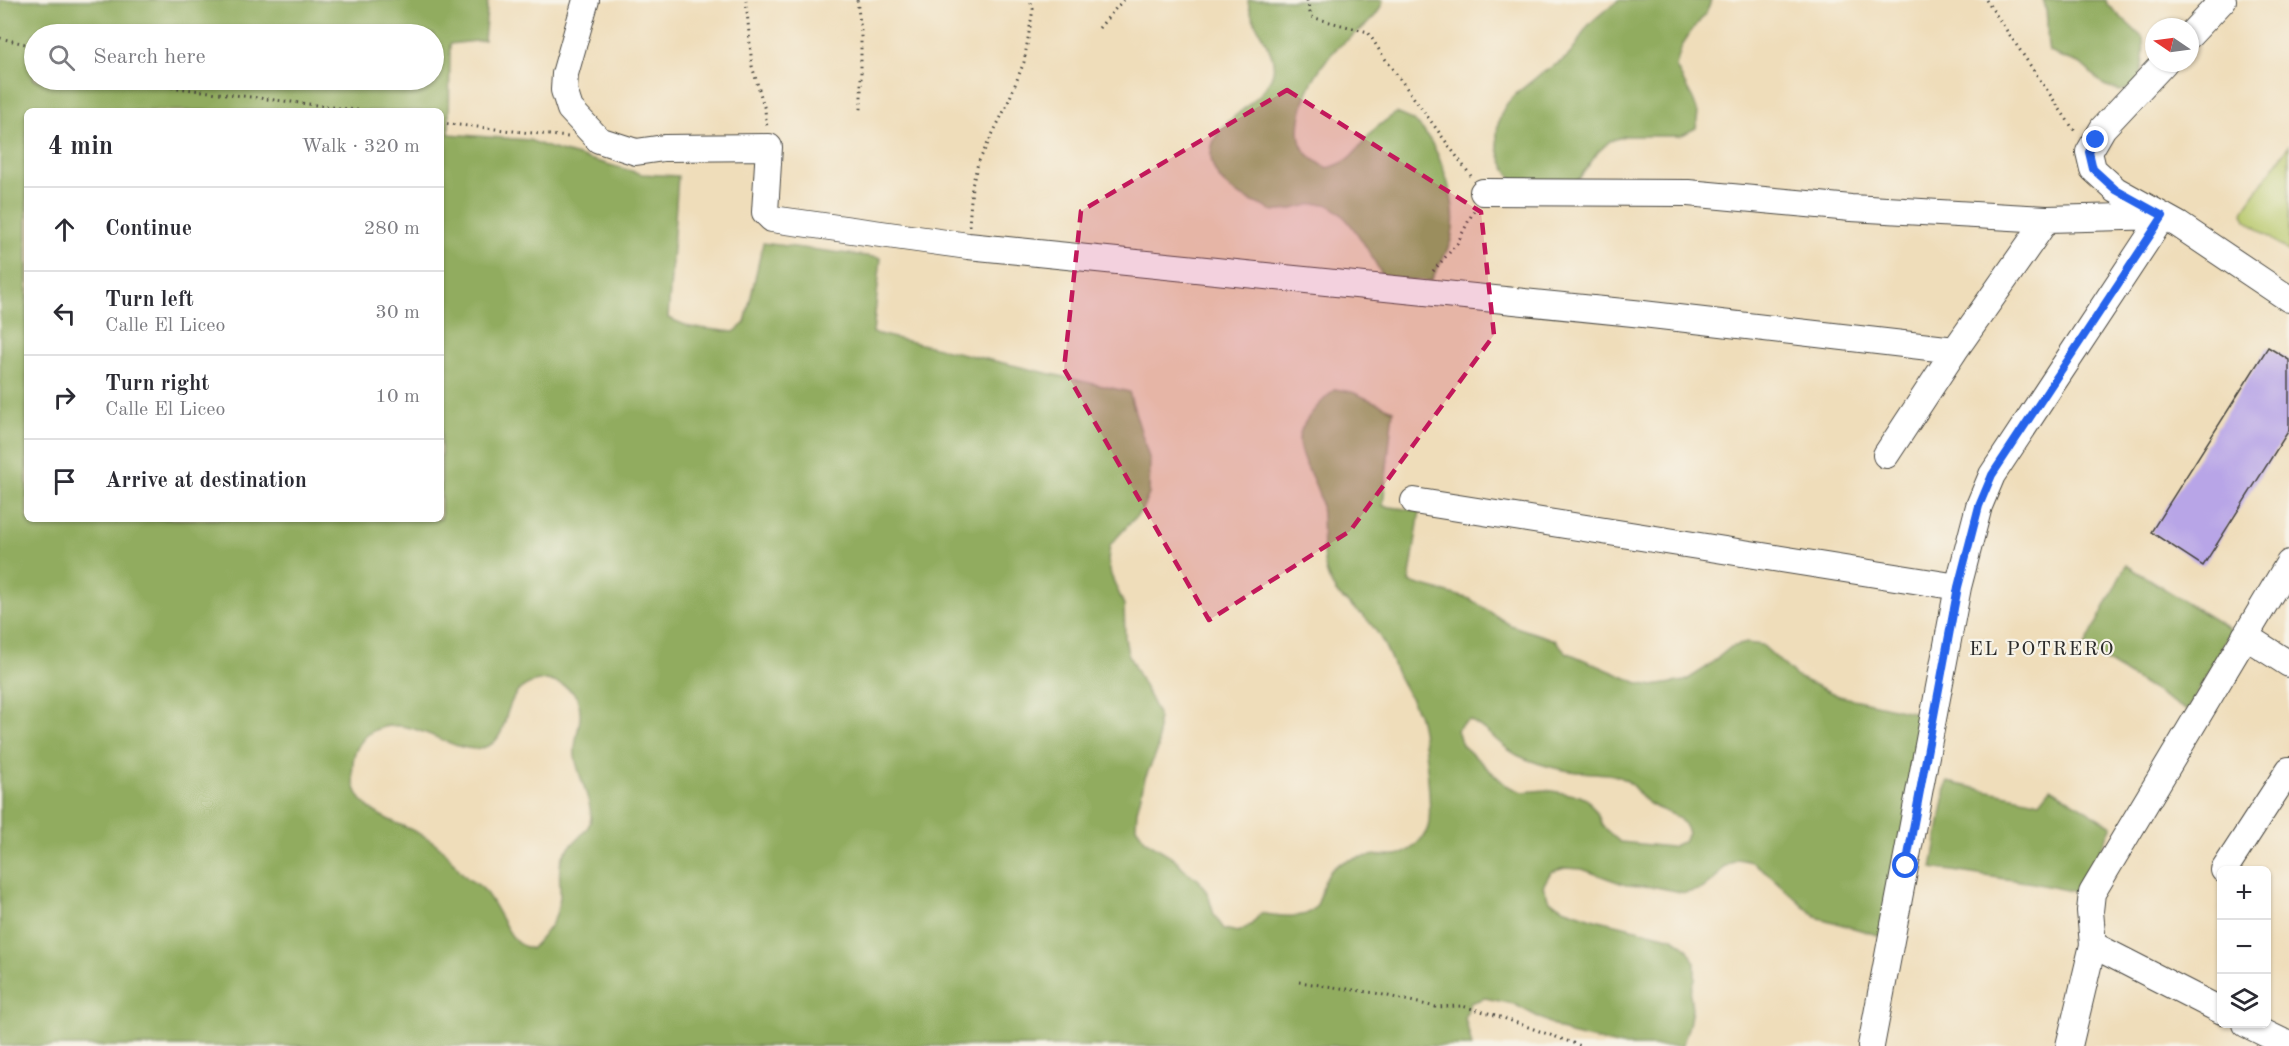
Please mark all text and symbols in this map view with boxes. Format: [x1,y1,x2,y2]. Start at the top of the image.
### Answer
north arrow [2145,18,2199,72]
search box [24,24,444,90]
icon: search [45,41,78,74]
text: Search here [93,46,206,68]
route end [2082,126,2108,152]
text: 4 min [48,134,113,160]
text: Walk · 320 m [301,137,420,157]
icon: ahead [48,213,81,246]
text: Continue [105,218,192,240]
text: 280 m [364,219,420,239]
text: Turn left [105,289,194,311]
icon: left [48,297,81,330]
text: 30 m [375,303,420,323]
text: Calle El Liceo [105,316,225,336]
text: Turn right [105,373,209,395]
icon: right [48,381,81,414]
text: 10 m [375,387,420,407]
text: Calle El Liceo [105,400,225,420]
icon: arrive [48,465,81,498]
text: Arrive at destination [105,470,307,492]
district label: EL POTRERO [1969,640,2115,660]
route start [1892,852,1918,878]
map controls [2217,866,2271,1028]
button: + [2217,866,2271,920]
button: − [2217,920,2271,974]
button: layers [2217,974,2271,1028]

